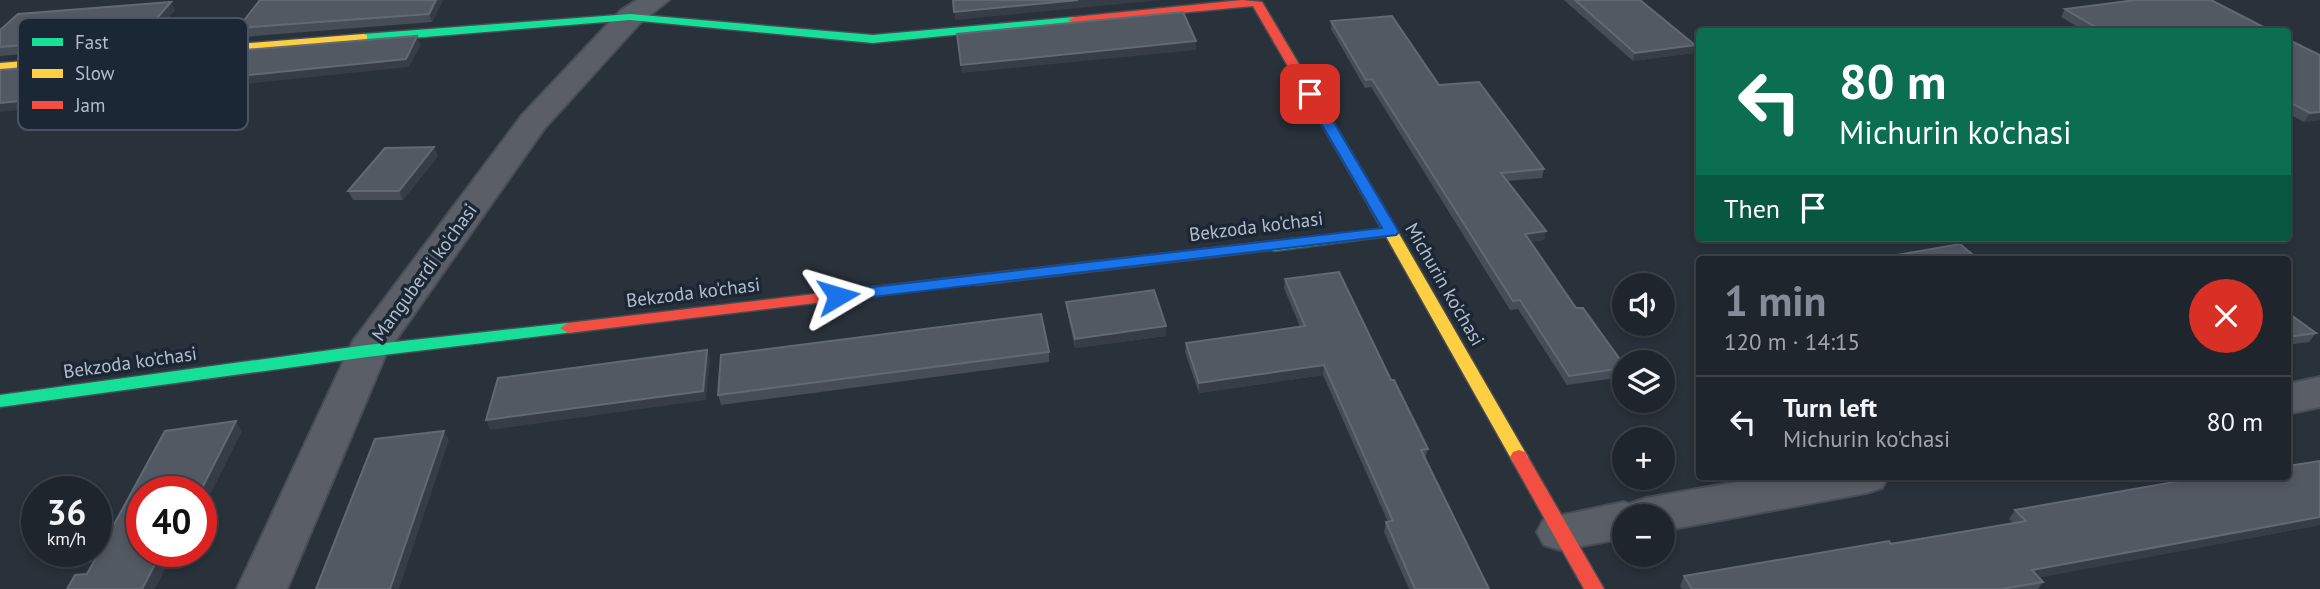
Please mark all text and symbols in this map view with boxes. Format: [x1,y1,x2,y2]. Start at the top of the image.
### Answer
legend [18,18,248,130]
text: Fast [75,30,109,54]
text: 80 m [1839,49,1946,113]
icon: left [1724,56,1815,147]
text: Slow [75,61,115,85]
pin [1280,64,1340,124]
icon: arrive [1291,75,1329,113]
text: Jam [74,93,105,117]
text: Michurin ko'chasi [1839,111,2072,153]
icon: arrive [1794,189,1832,227]
text: Then [1724,192,1780,225]
street label: Manguberdi ko'chasi [366,199,482,345]
street label: Bekzoda ko'chasi [1188,206,1324,246]
street label: Michurin ko'chasi [1400,218,1490,350]
position arrow [801,259,875,333]
street label: Bekzoda ko'chasi [625,272,761,312]
map controls [1612,273,1675,567]
button: sound [1612,273,1675,336]
text: 1 min [1724,273,1826,328]
button: close [2189,279,2263,353]
text: 120 m · 14:15 [1724,327,1860,356]
street label: Bekzoda ko'chasi [62,341,198,383]
button: layers [1612,350,1675,413]
text: Turn left [1783,391,1877,424]
icon: left [1724,403,1762,441]
text: 80 m [2207,405,2263,438]
text: Michurin ko'chasi [1783,424,1950,453]
button: + [1612,427,1675,490]
speed limit sign: 40 [126,476,217,567]
text: 36 [47,489,86,535]
button: − [1612,504,1675,567]
text: km/h [47,527,86,550]

